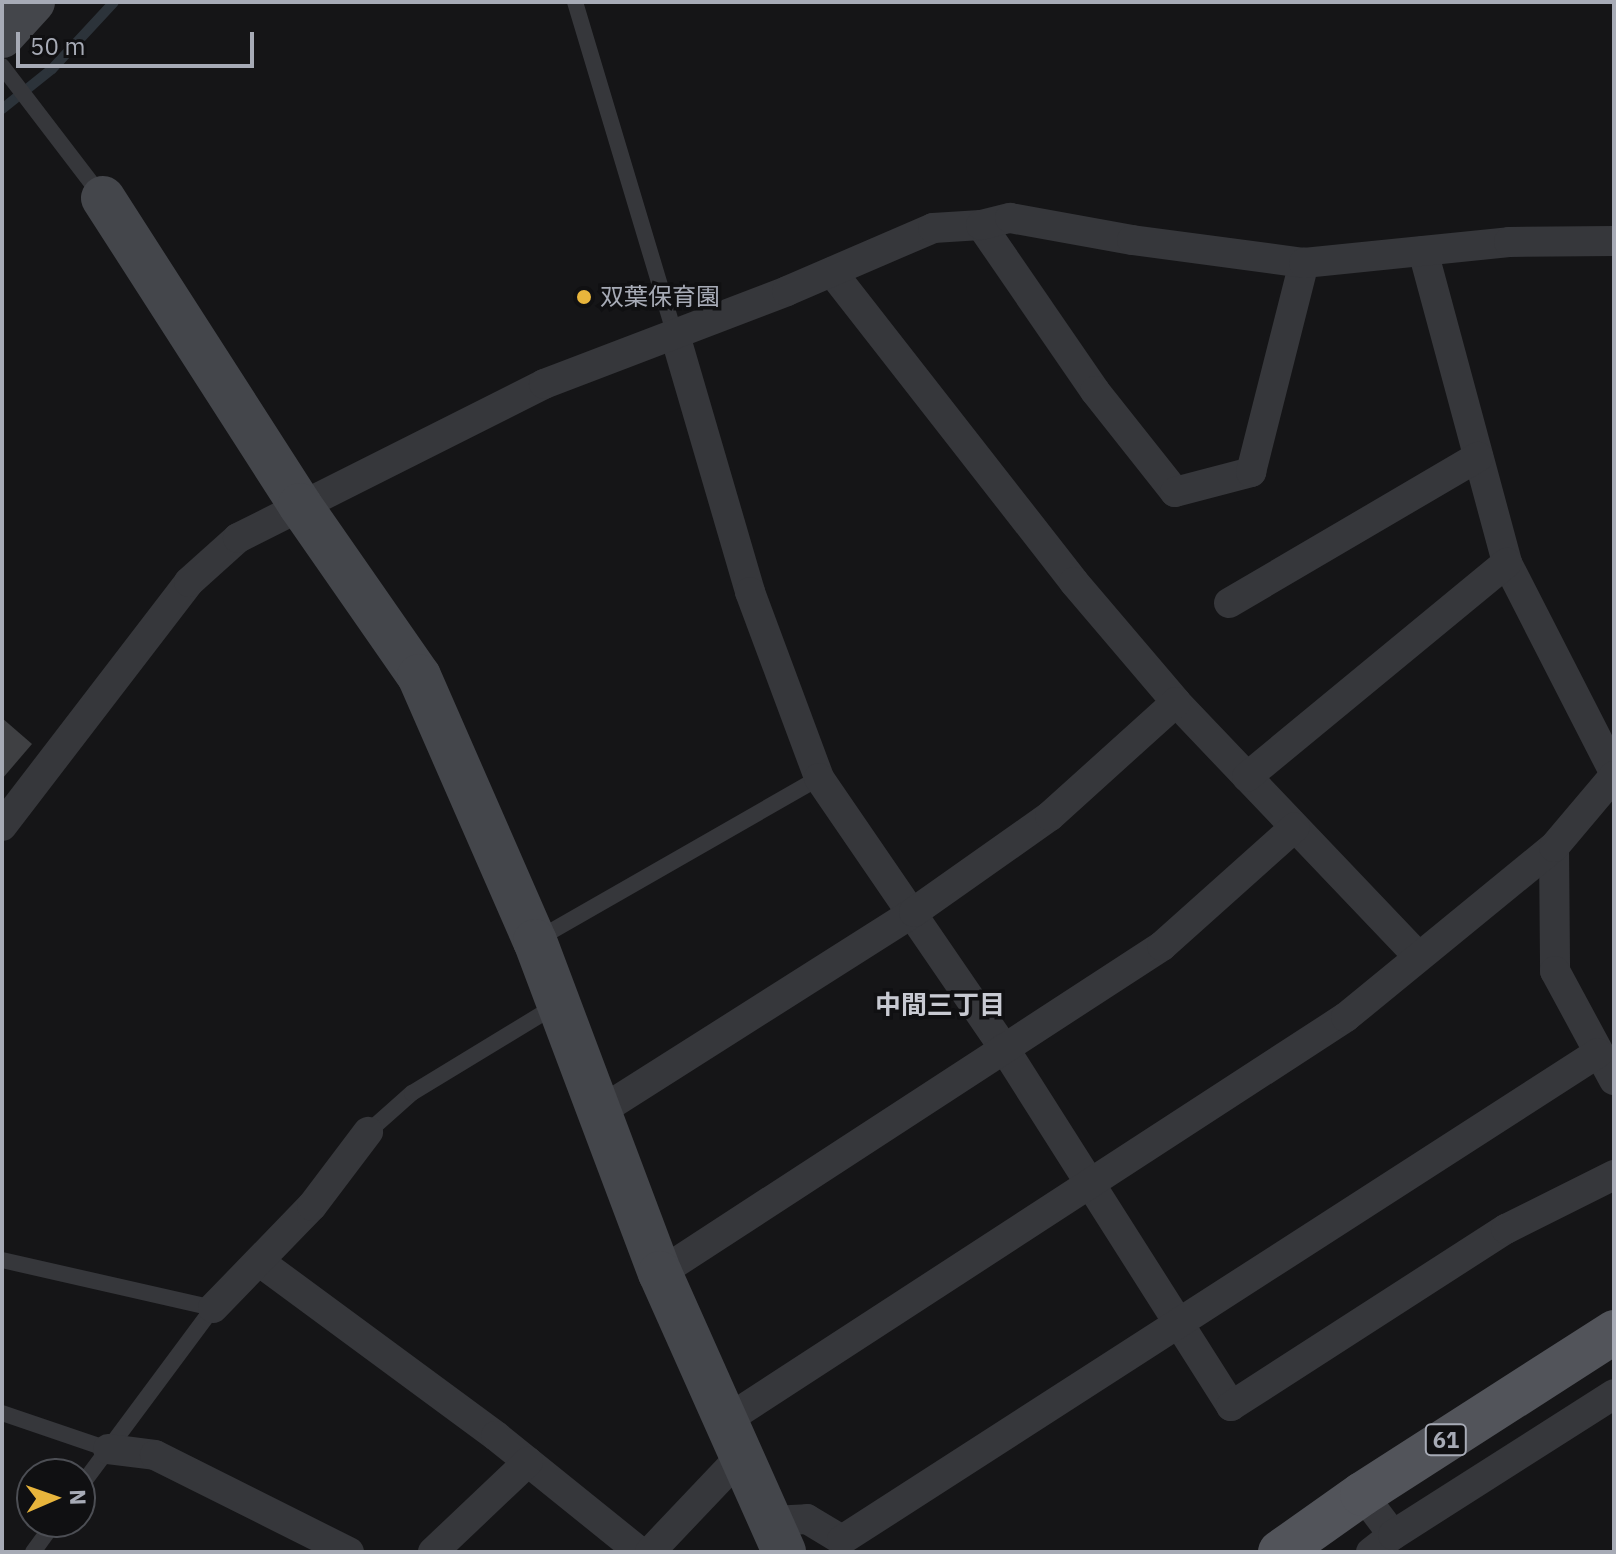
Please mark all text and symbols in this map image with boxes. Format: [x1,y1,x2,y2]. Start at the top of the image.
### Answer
scale bar [20,16,258,66]
text: 50 m [30,30,85,62]
place label: 双葉保育園 [600,283,720,311]
marker: 双葉保育園 [575,288,593,306]
district label: 中間三丁目 [875,989,1005,1021]
road number: 61 [1424,1422,1468,1458]
north arrow [16,1458,96,1538]
text: N [64,1489,93,1506]

